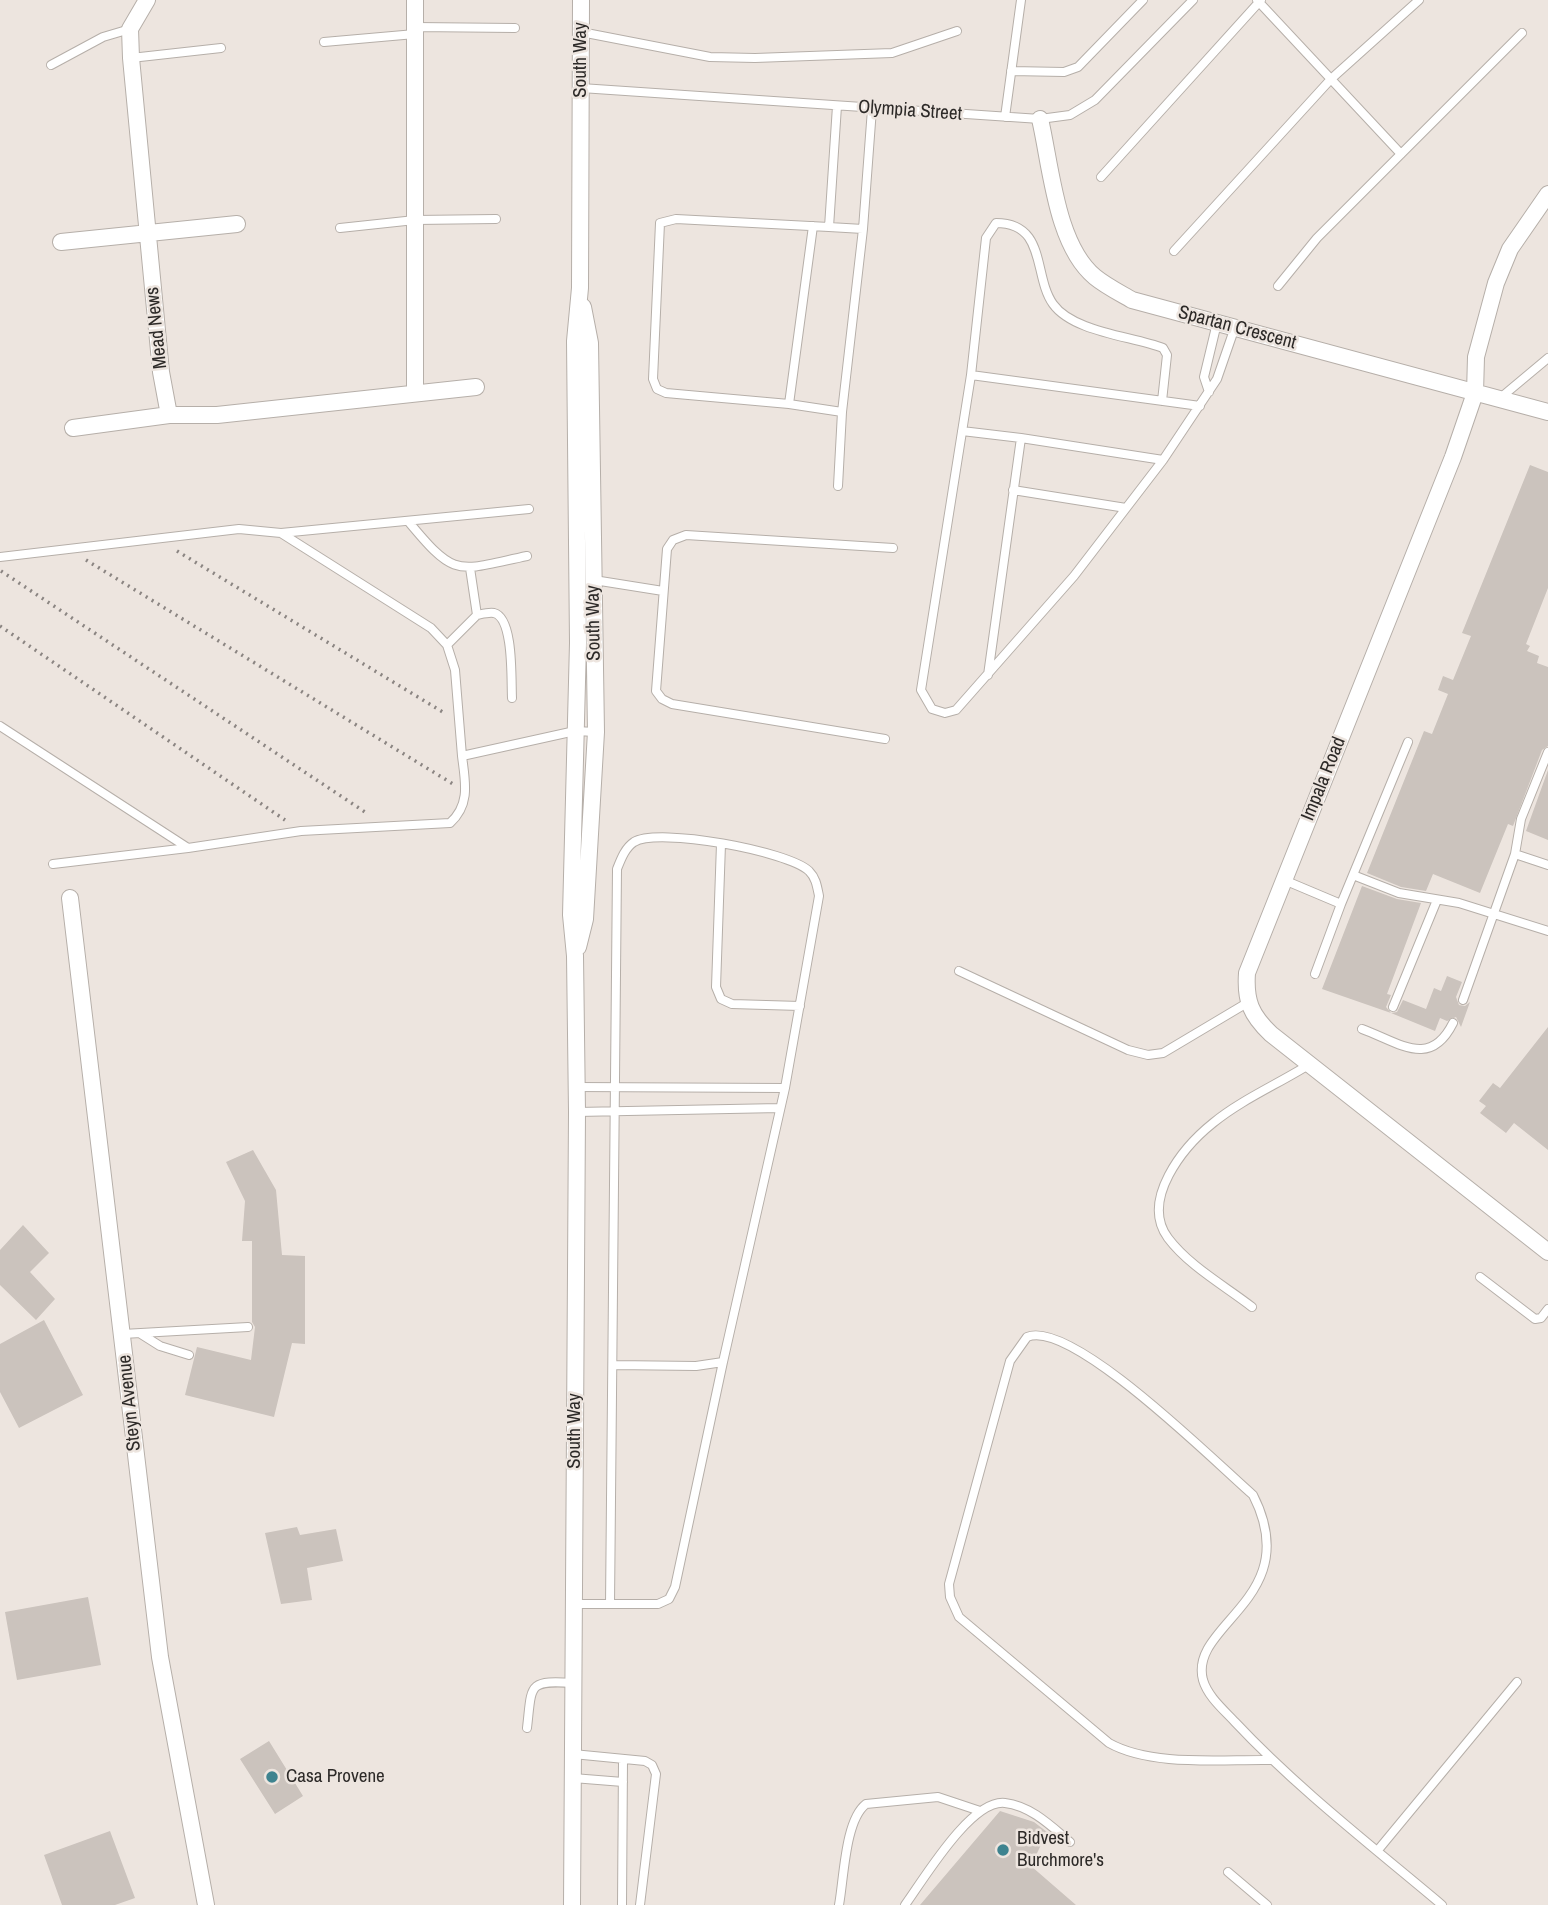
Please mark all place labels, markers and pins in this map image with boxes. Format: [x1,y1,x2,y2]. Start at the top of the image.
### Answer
place label: Casa Provene [286,1766,385,1788]
marker: Casa Provene [264,1769,280,1785]
place label: Bidvest Burchmore's [1017,1828,1104,1872]
marker: Bidvest Burchmore's [995,1842,1011,1858]

